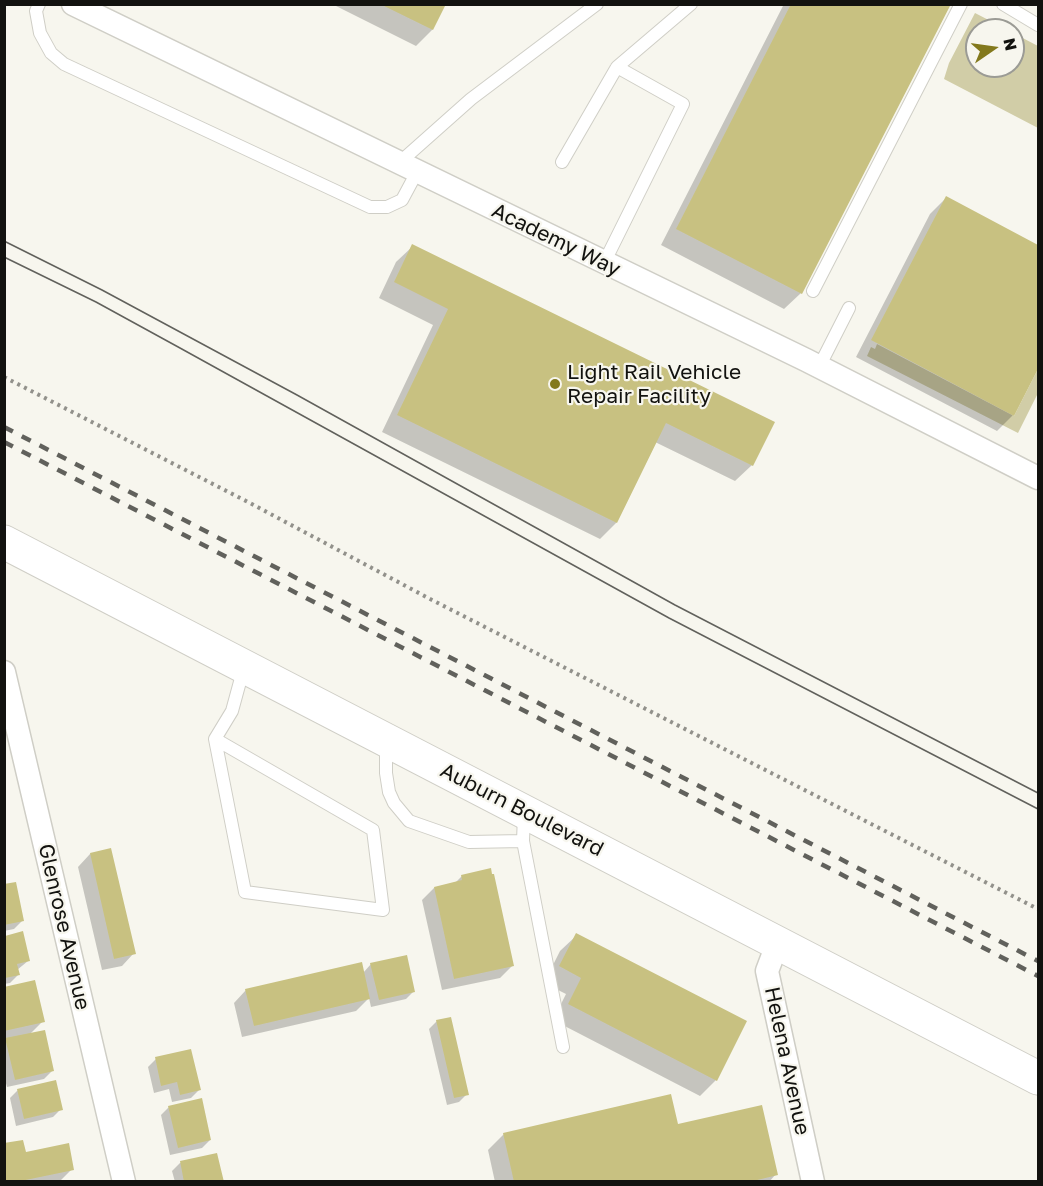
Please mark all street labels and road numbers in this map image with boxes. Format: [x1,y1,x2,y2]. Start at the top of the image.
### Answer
street label: Academy Way [488,198,624,282]
street label: Auburn Boulevard [436,758,608,862]
street label: Glenrose Avenue [33,842,95,1012]
street label: Helena Avenue [759,985,815,1137]

